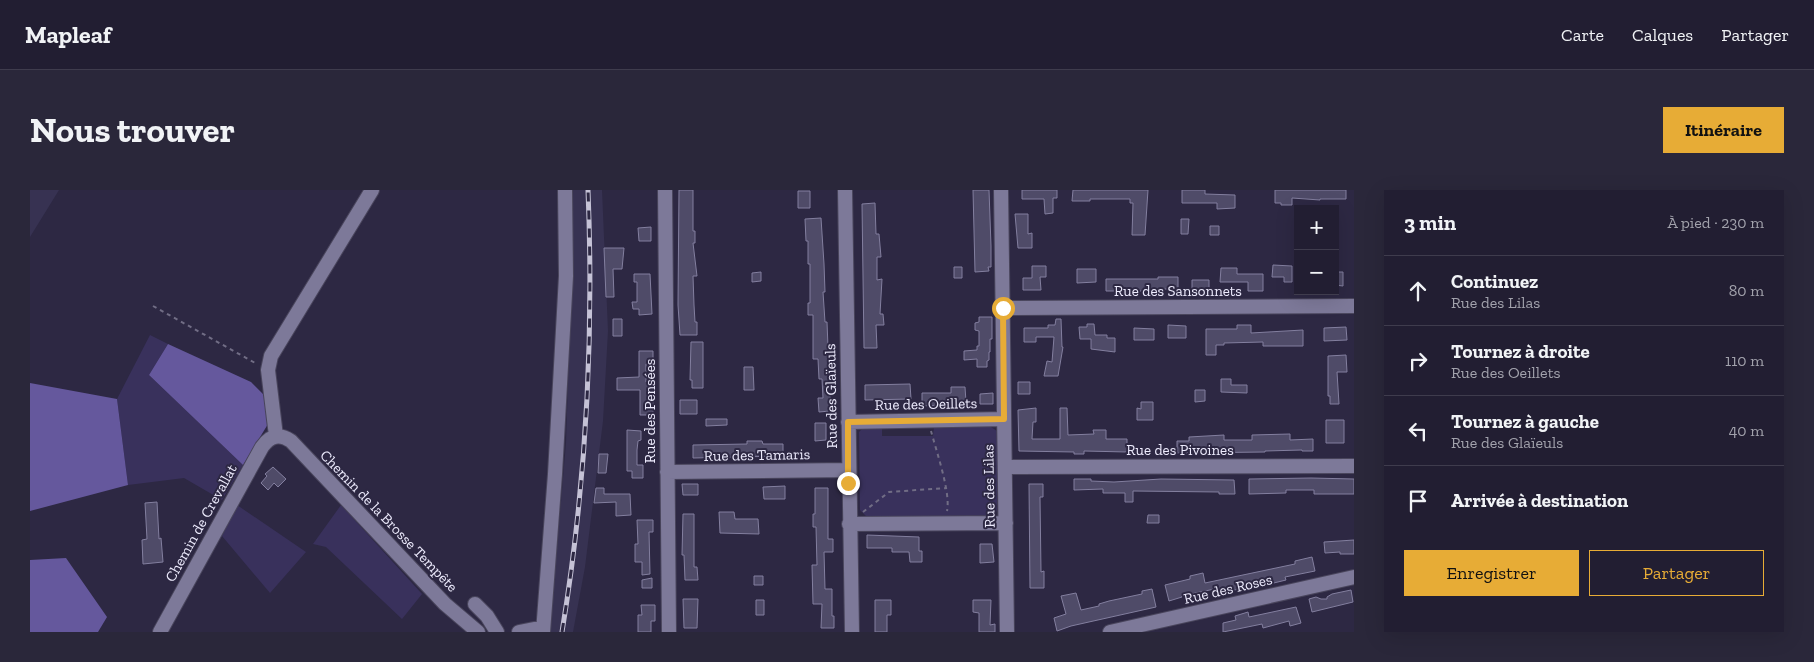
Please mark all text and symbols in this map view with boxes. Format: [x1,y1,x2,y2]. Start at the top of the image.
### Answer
text: Mapleaf [25,20,111,49]
text: Carte [1561,24,1604,46]
text: Calques [1632,24,1693,46]
text: Partager [1721,24,1789,46]
button: Itinéraire [1663,107,1784,153]
text: Nous trouver [30,109,235,151]
map controls [1294,205,1339,295]
button: + [1294,205,1339,250]
text: 3 min [1404,210,1456,235]
text: À pied · 230 m [1667,213,1764,232]
button: − [1294,250,1339,295]
text: Continuez [1451,270,1538,293]
icon: ahead [1404,277,1432,305]
text: 80 m [1729,281,1764,300]
street label: Rue des Sansonnets [1114,282,1242,300]
text: Rue des Lilas [1451,293,1540,312]
route start [992,297,1015,320]
text: Tournez à droite [1451,340,1590,363]
street label: Rue des Glaïeuls [821,343,841,449]
icon: right [1404,347,1432,375]
text: 110 m [1725,351,1764,370]
street label: Rue des Pensées [641,359,659,463]
text: Rue des Oeillets [1451,363,1561,382]
street label: Rue des Oeillets [874,394,978,414]
text: Tournez à gauche [1451,410,1599,433]
icon: left [1404,417,1432,445]
text: 40 m [1729,421,1764,440]
text: Rue des Glaïeuls [1451,433,1563,452]
street label: Rue des Pivoines [1126,441,1234,459]
street label: Rue des Lilas [979,444,999,528]
street label: Rue des Tamaris [704,445,810,465]
street label: Chemin de la Brosse Tempête [316,446,462,596]
street label: Chemin de Crevallat [161,461,241,585]
route end [837,472,860,495]
icon: arrive [1404,487,1432,515]
text: Arrivée à destination [1451,489,1628,512]
button: Enregistrer [1404,550,1579,596]
button: Partager [1589,550,1764,596]
street label: Rue des Roses [1182,570,1274,608]

